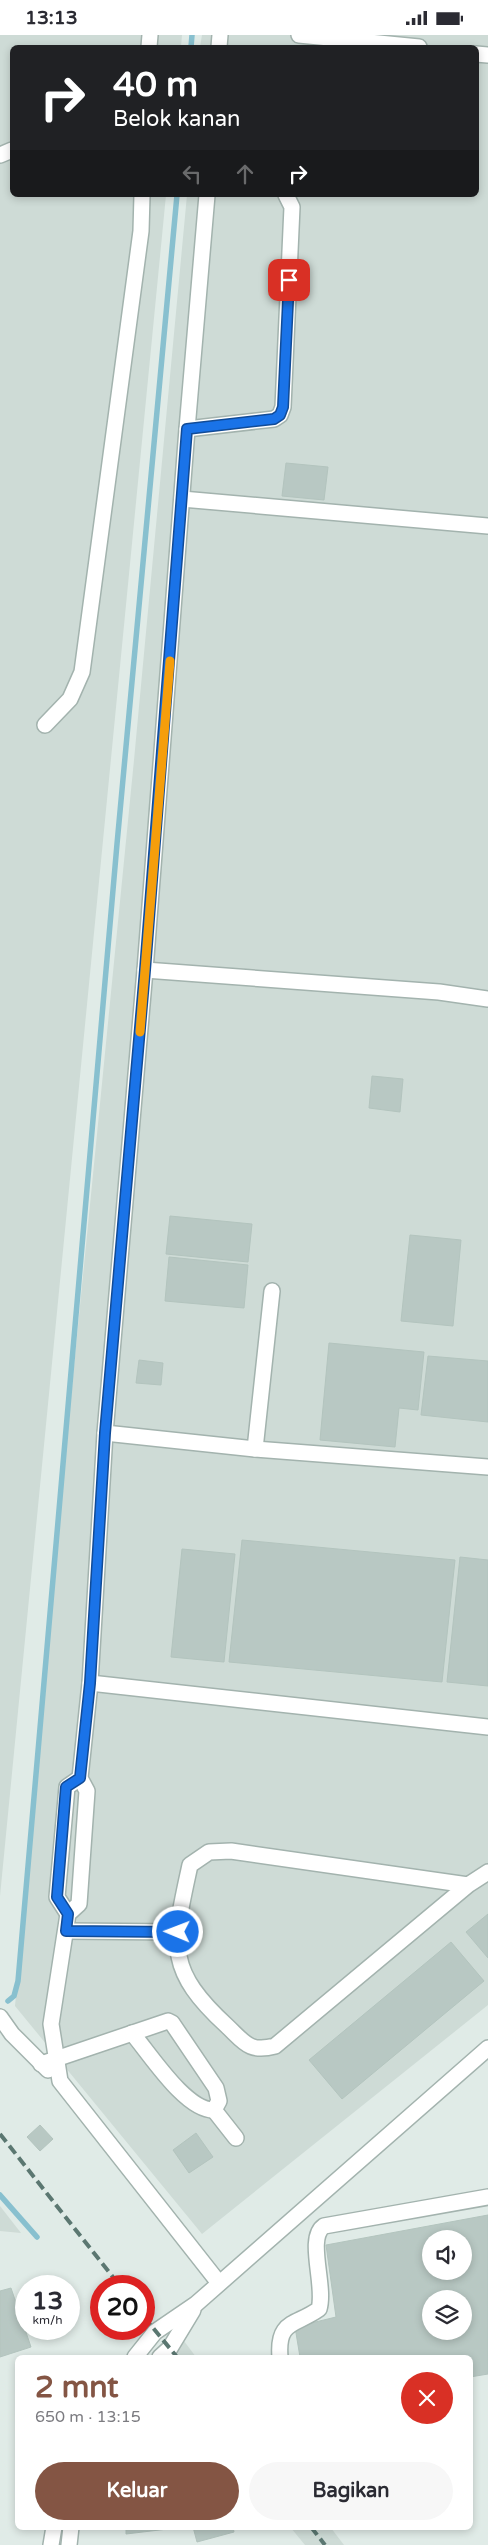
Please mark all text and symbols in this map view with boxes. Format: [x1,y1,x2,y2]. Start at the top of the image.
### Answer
text: 13:13 [25,7,78,29]
text: 40 m [113,64,198,106]
icon: right [30,65,95,130]
text: Belok kanan [113,106,240,132]
icon: left [178,160,206,188]
icon: ahead [231,160,259,188]
icon: right [284,160,312,188]
pin [268,259,310,301]
icon: arrive [275,266,303,294]
position arrow [151,1905,203,1957]
map controls [422,2230,472,2340]
button: sound [422,2230,472,2280]
speed limit sign: 20 [90,2275,155,2340]
text: 13 [32,2286,63,2316]
button: layers [422,2290,472,2340]
text: km/h [32,2313,63,2327]
text: 2 mnt [35,2369,119,2406]
button: close [401,2372,453,2424]
text: 650 m · 13:15 [35,2407,141,2427]
button: Keluar [35,2462,239,2520]
button: Bagikan [249,2462,453,2520]

